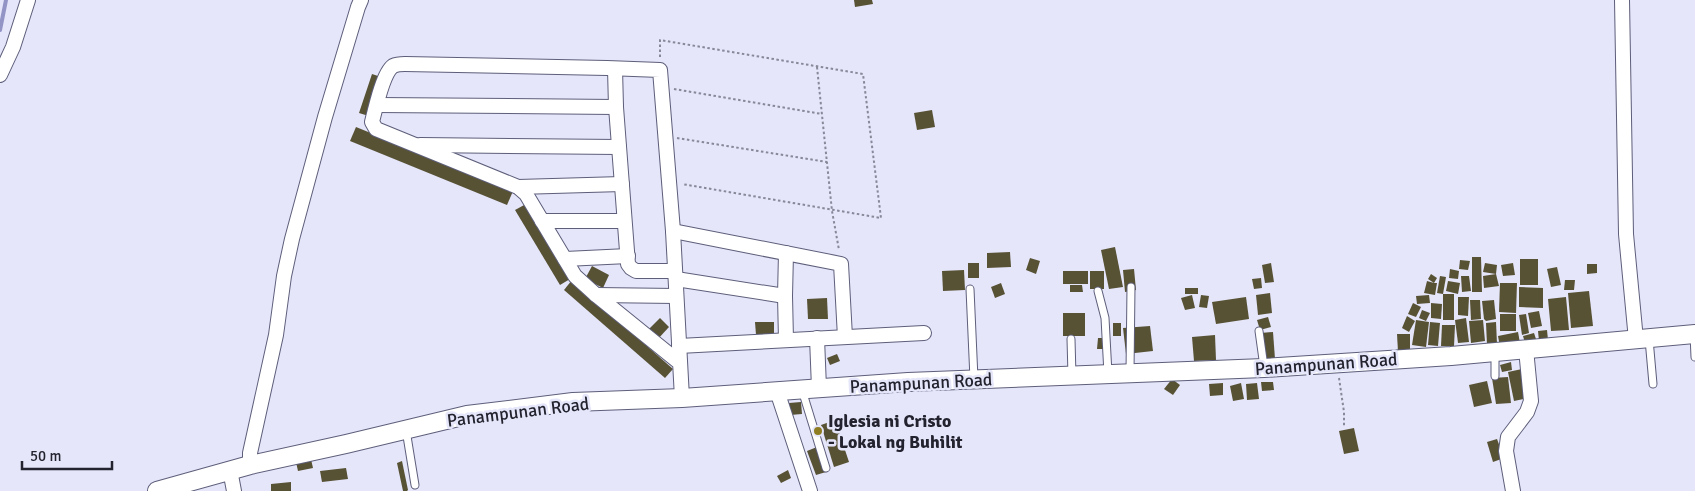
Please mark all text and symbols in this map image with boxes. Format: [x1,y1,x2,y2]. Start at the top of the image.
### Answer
street label: Panampunan Road [1254,348,1398,380]
street label: Panampunan Road [849,368,993,398]
street label: Panampunan Road [446,392,590,432]
place label: Iglesia ni Cristo - Lokal ng Buhilit [828,410,963,453]
marker: Iglesia ni Cristo - Lokal ng Buhilit [812,425,824,437]
scale bar [22,438,112,470]
text: 50 m [30,447,61,465]

